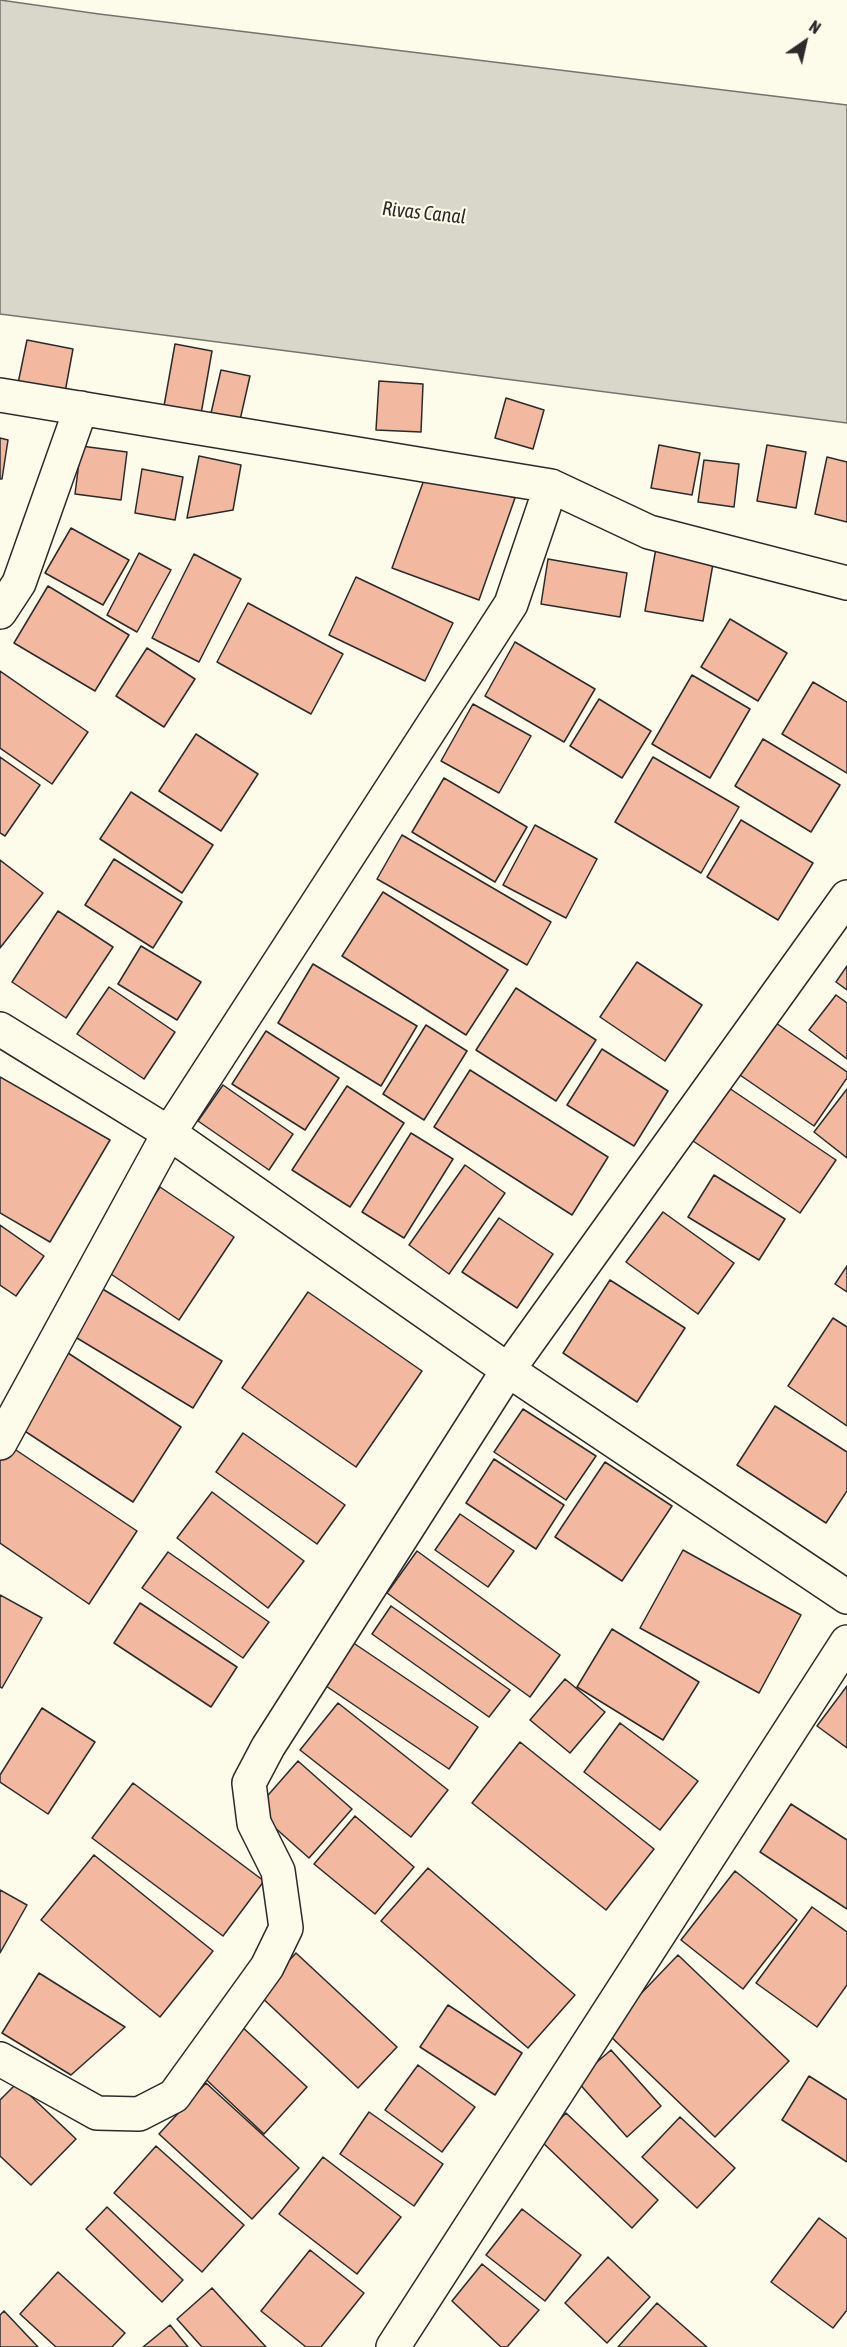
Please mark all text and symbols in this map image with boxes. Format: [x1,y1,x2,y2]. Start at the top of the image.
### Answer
north arrow [775,12,835,72]
text: N [806,17,824,37]
water label: Rivas Canal [381,197,467,229]

